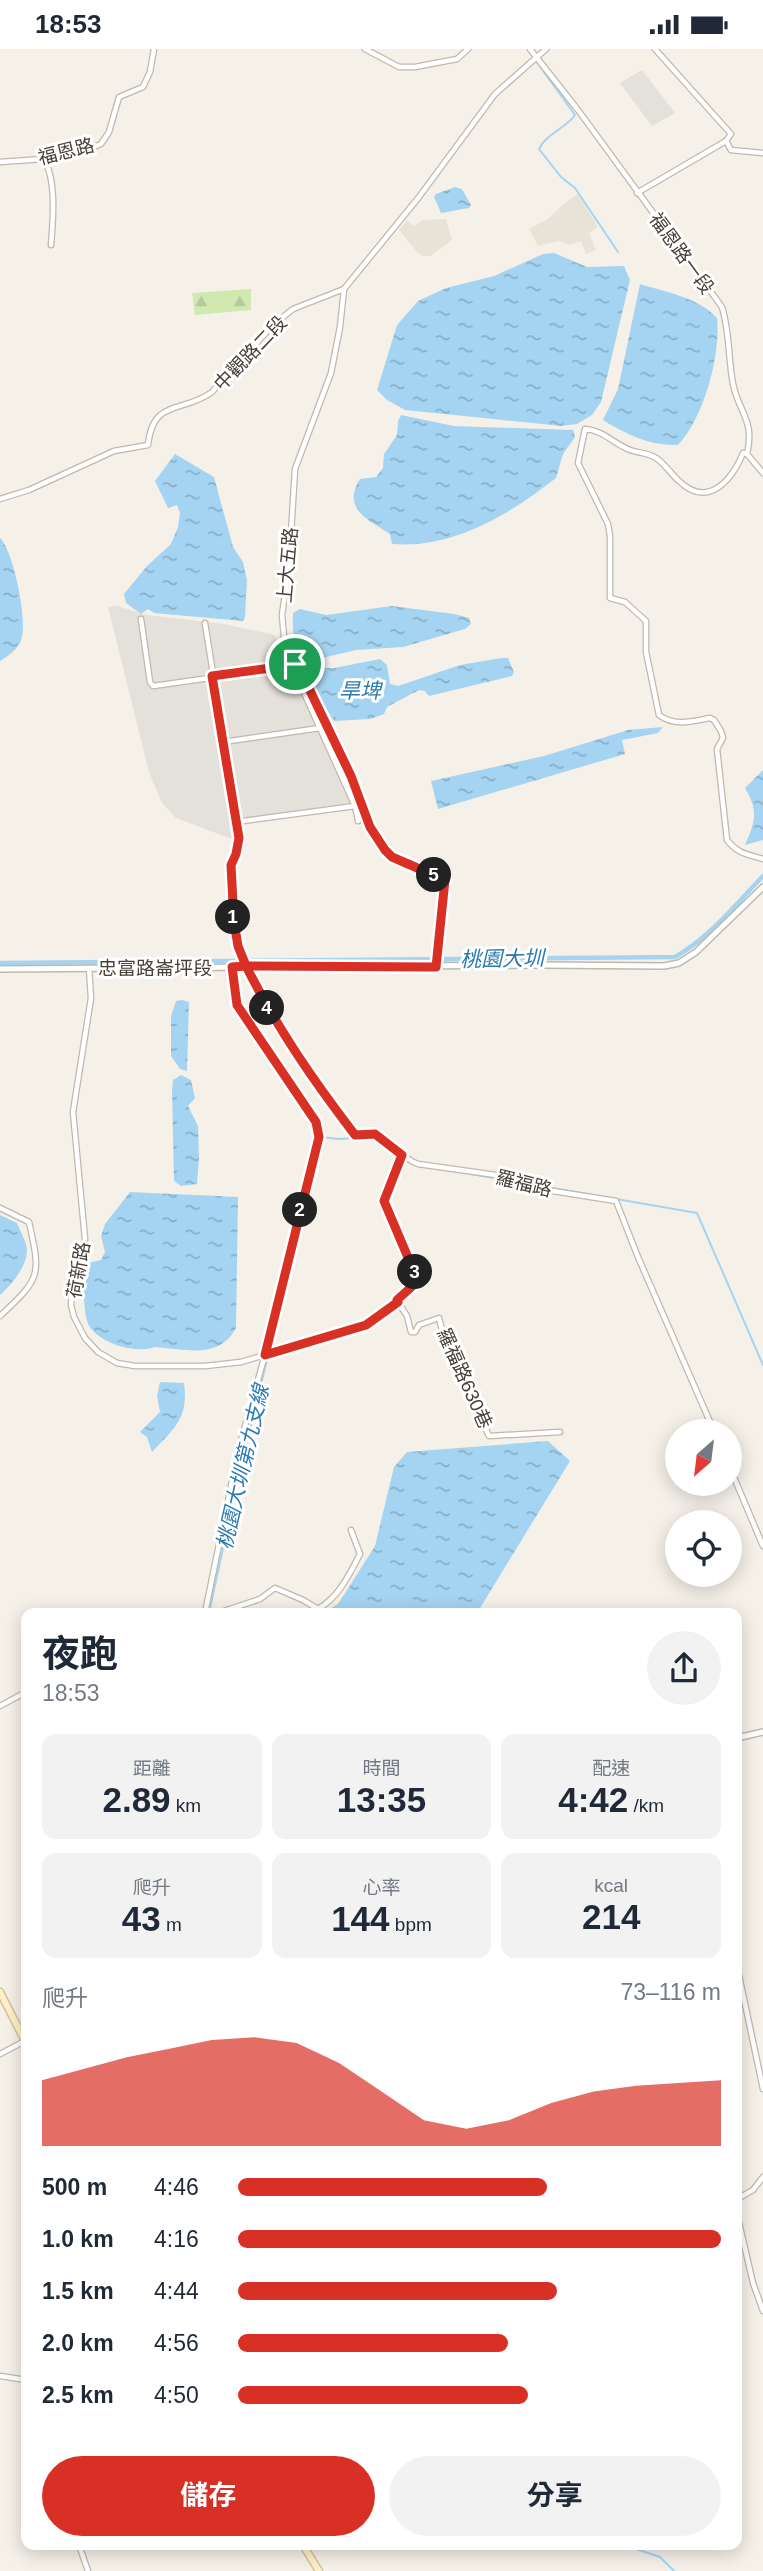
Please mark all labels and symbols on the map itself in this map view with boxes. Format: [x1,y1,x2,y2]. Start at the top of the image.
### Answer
street label: 福恩路 [36,134,96,169]
street label: 福恩路一段 [645,209,718,298]
street label: 中觀路二段 [210,312,291,395]
street label: 上大五路 [274,526,301,604]
pin [265,634,325,694]
water label: 旱埤 [339,679,384,702]
pin: 5 [416,857,452,893]
pin: 1 [216,899,250,935]
water label: 桃園大圳 [460,946,547,971]
street label: 忠富路崙坪段 [98,958,212,979]
pin: 4 [250,991,284,1025]
street label: 羅福路 [494,1166,554,1201]
pin: 2 [282,1193,318,1227]
street label: 荷新路 [63,1240,94,1300]
pin: 3 [398,1255,432,1289]
street label: 羅福路630巷 [433,1325,496,1432]
water label: 桃園大圳第九支線 [212,1381,273,1551]
north arrow [665,1419,742,1496]

